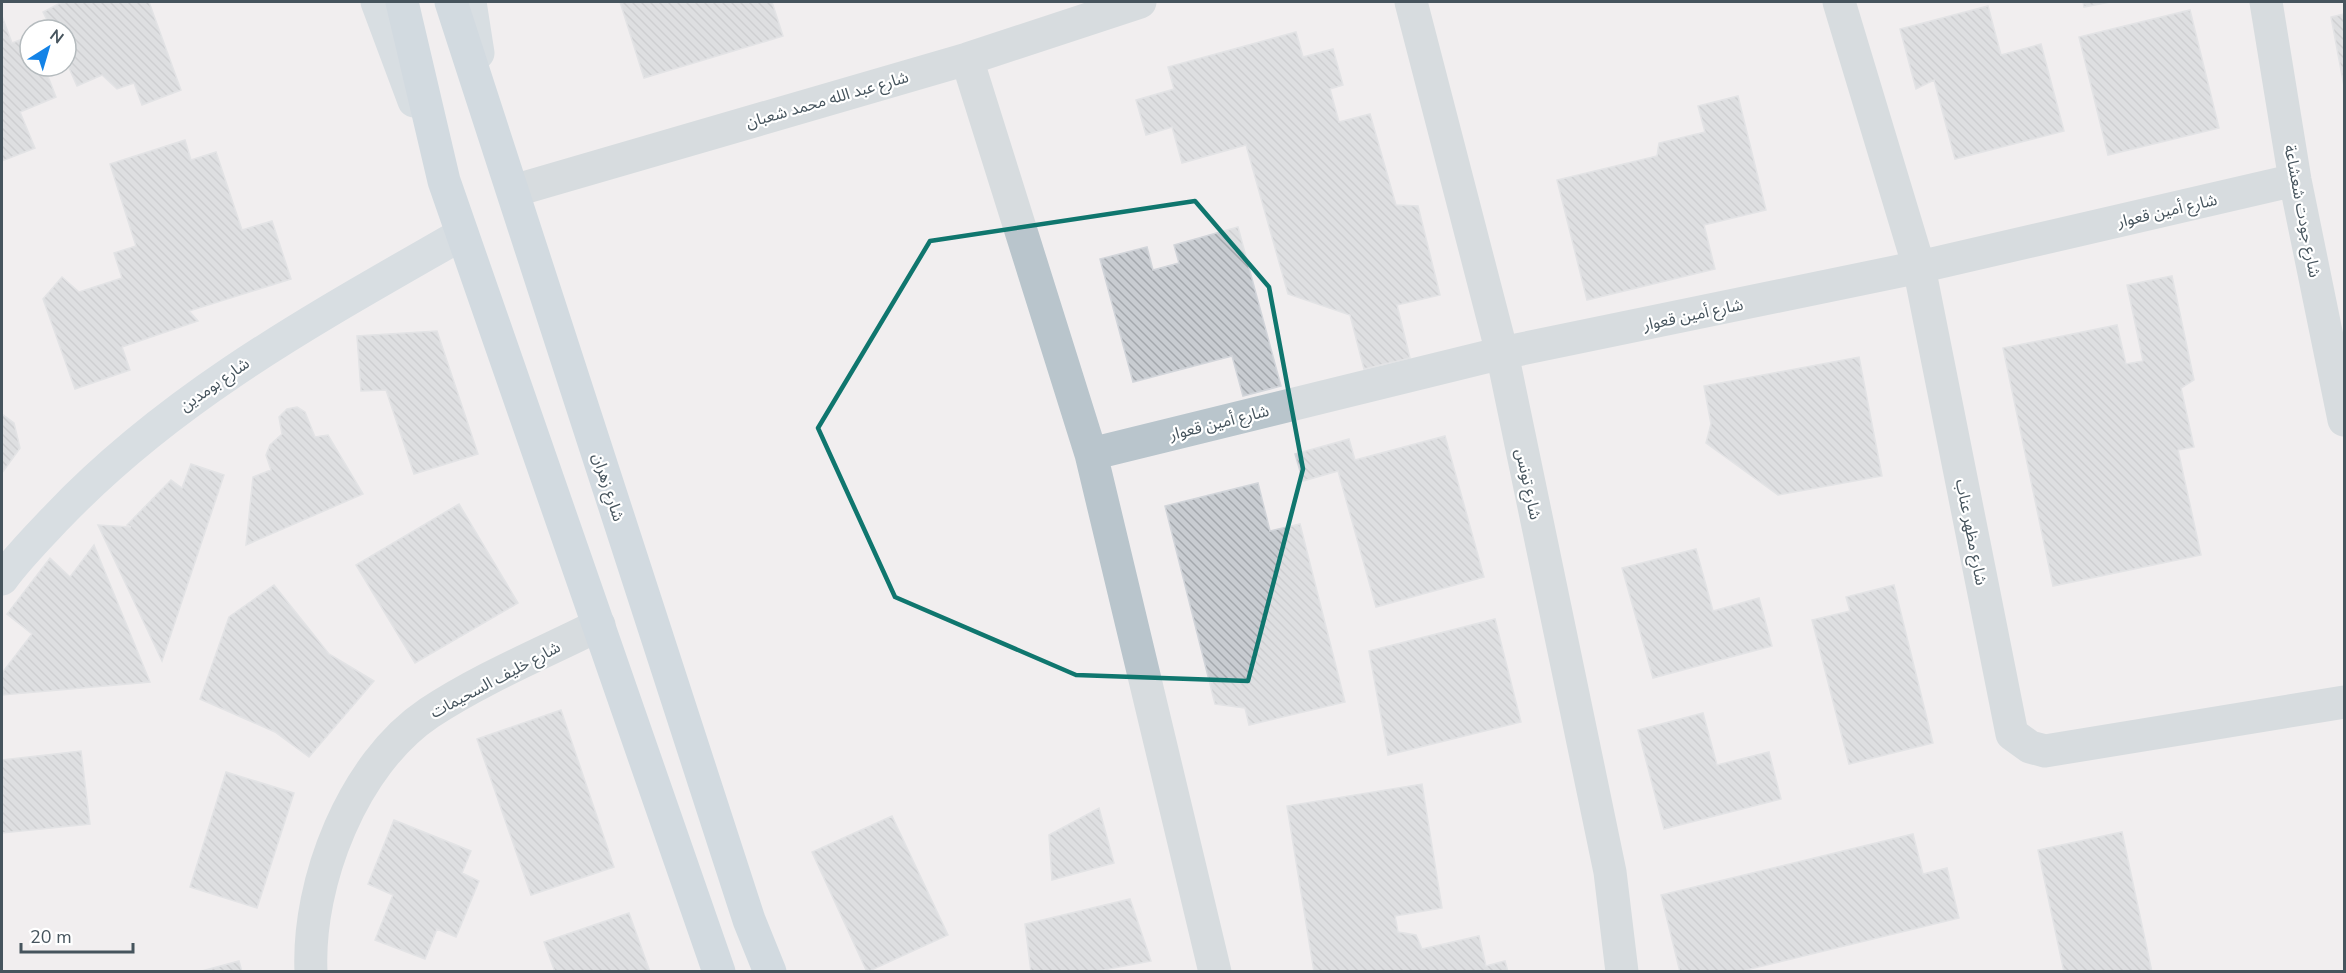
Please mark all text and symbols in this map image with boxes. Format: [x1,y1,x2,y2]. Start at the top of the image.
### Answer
north arrow [18,18,78,78]
text: N [45,24,68,49]
street label: شارع عبد الله محمد شعبان [743,66,912,135]
street label: شارع جودت شعشاعة [2277,143,2326,280]
street label: شارع أمين قعوار [2114,189,2220,234]
street label: شارع أمين قعوار [1640,294,1746,338]
street label: شارع بومدين [175,353,254,418]
street label: شارع أمين قعوار [1166,400,1272,447]
street label: شارع تونس [1509,447,1546,522]
street label: شارع زهران [586,450,629,525]
street label: شارع مظهر عناب [1949,477,1992,587]
street label: شارع خليف السحيمات [426,636,565,724]
scale bar [21,916,134,954]
text: 20 m [30,925,72,949]

